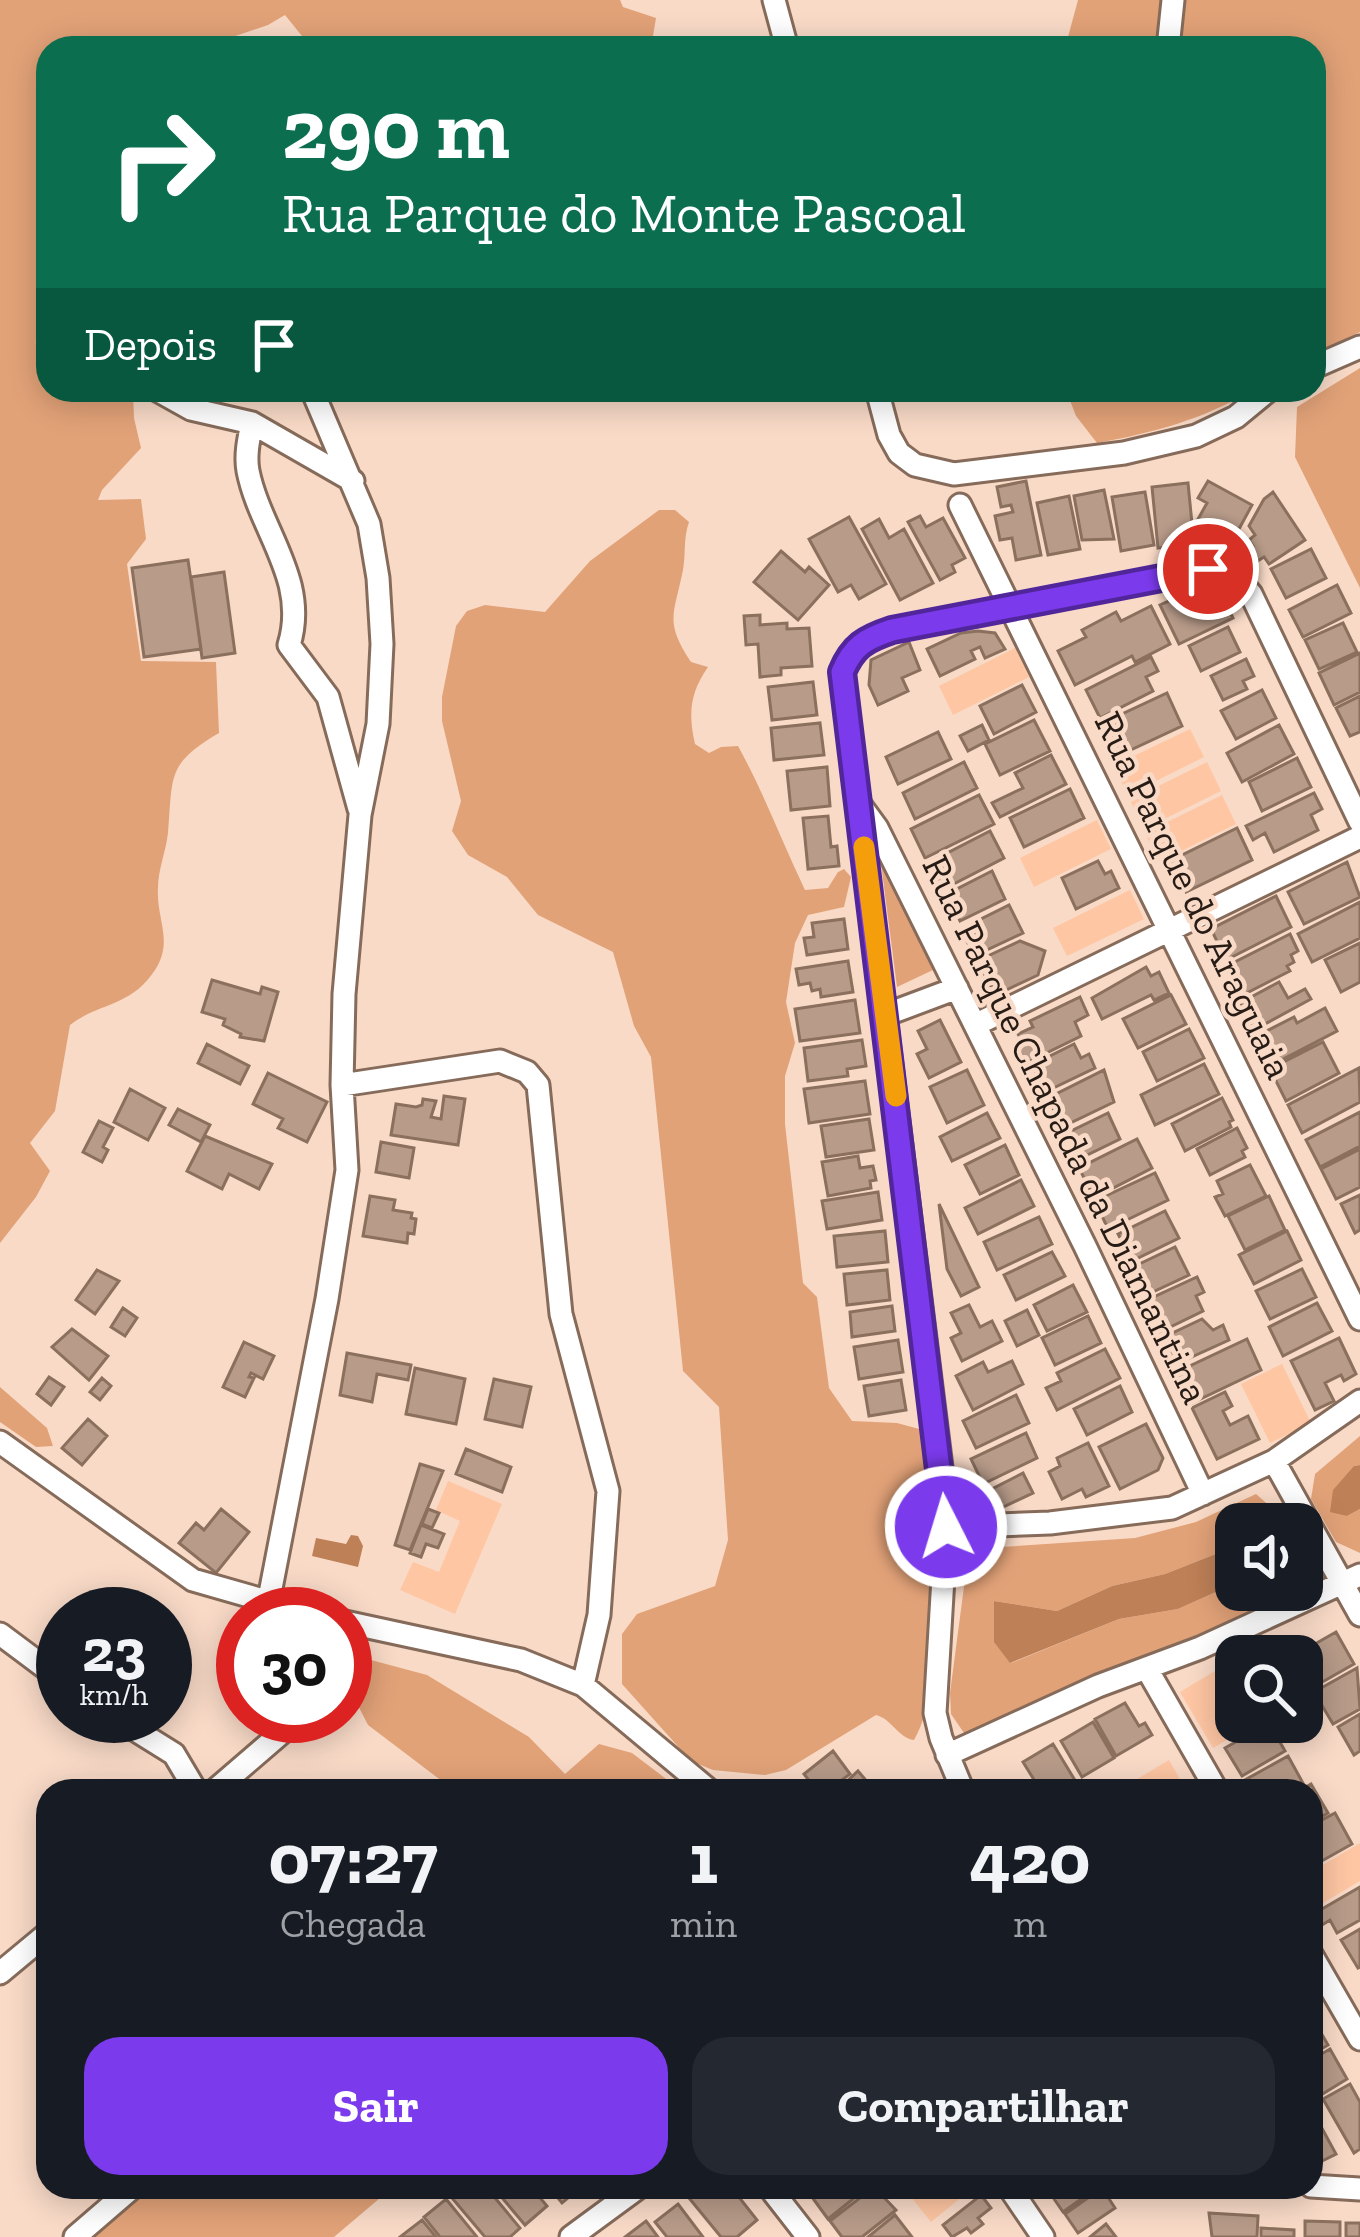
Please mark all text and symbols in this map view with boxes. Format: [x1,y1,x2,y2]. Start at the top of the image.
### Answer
text: 290 m [282,79,510,180]
icon: right [84,84,240,240]
text: Rua Parque do Monte Pascoal [282,181,966,246]
icon: arrive [241,312,307,378]
text: Depois [84,318,217,372]
pin [1157,518,1259,620]
icon: arrive [1175,536,1241,602]
street label: Rua Parque do Araguaia [1085,704,1303,1086]
street label: Rua Parque Chapada da Diamantina [913,847,1220,1411]
position arrow [883,1464,1009,1590]
map controls [1215,1503,1323,1743]
button: sound [1215,1503,1323,1611]
speed limit sign: 30 [216,1587,372,1743]
text: 23 [82,1614,146,1686]
button: search [1215,1635,1323,1743]
text: km/h [80,1677,148,1713]
text: 07:27 [268,1815,438,1901]
text: 1 [689,1815,718,1901]
text: 420 [969,1815,1091,1901]
text: Chegada [280,1900,426,1947]
text: min [670,1900,737,1947]
text: m [1013,1900,1047,1947]
button: Sair [84,2037,668,2175]
button: Compartilhar [692,2037,1275,2175]

